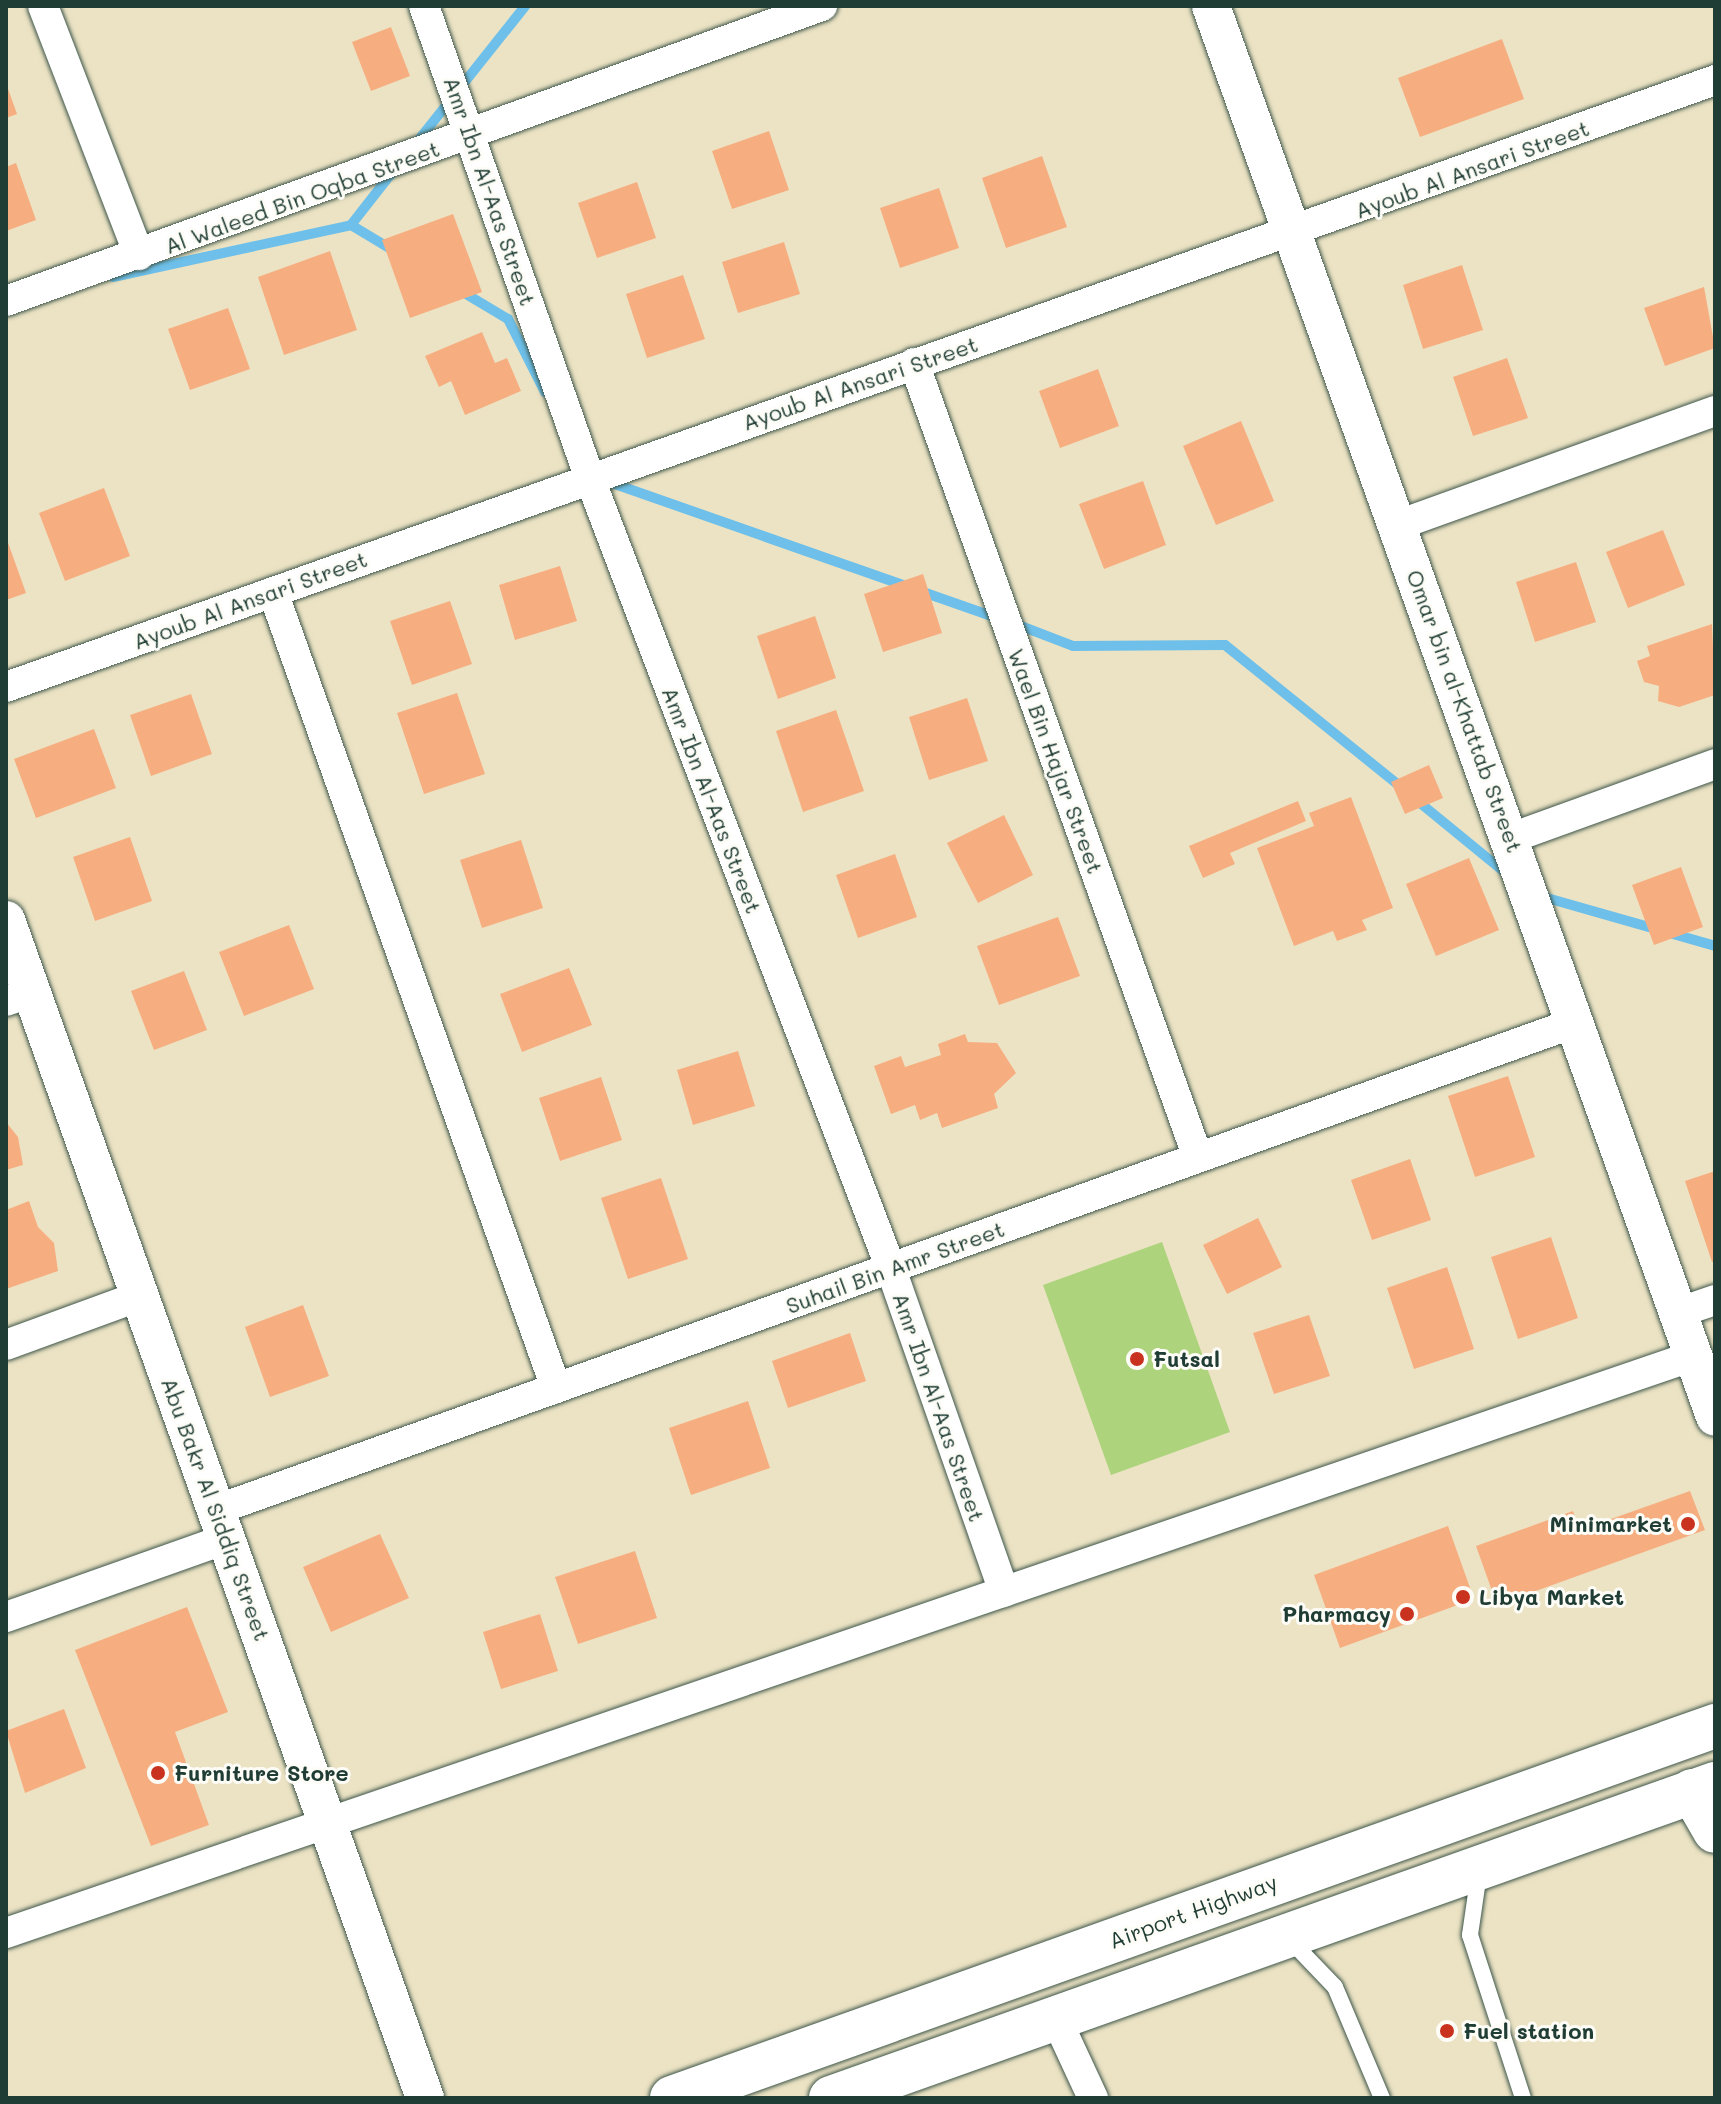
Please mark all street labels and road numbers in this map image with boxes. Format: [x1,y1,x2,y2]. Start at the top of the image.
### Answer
street label: Amr Ibn Al-Aas Street [438,73,542,309]
street label: Ayoub Al Ansari Street [1351,114,1593,224]
street label: Al Waleed Bin Oqba Street [161,135,443,259]
street label: Ayoub Al Ansari Street [739,330,981,436]
street label: Ayoub Al Ansari Street [129,545,371,655]
street label: Omar bin al-Khattab Street [1401,566,1529,856]
street label: Wael Bin Hajar Street [1003,645,1109,877]
street label: Amr Ibn Al-Aas Street [657,683,767,917]
street label: Suhail Bin Amr Street [782,1215,1008,1319]
street label: Amr Ibn Al-Aas Street [887,1289,991,1525]
street label: Abu Bakr Al Siddiq Street [156,1374,276,1644]
street label: Airport Highway [1105,1868,1281,1954]

